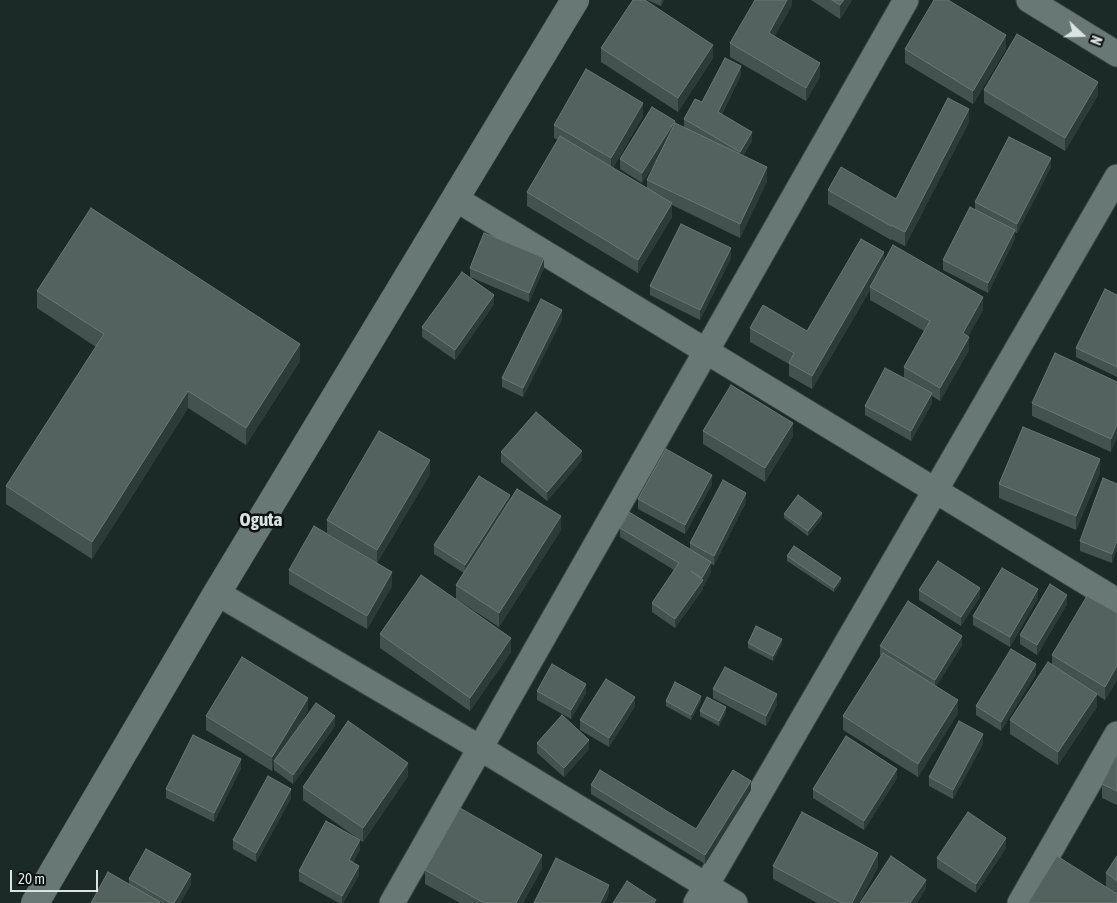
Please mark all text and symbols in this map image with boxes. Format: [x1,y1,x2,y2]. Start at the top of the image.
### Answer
north arrow [1057,10,1107,60]
text: N [1087,34,1105,47]
district label: Oguta [240,509,282,531]
scale bar [12,860,100,892]
text: 20 m [18,870,45,887]

